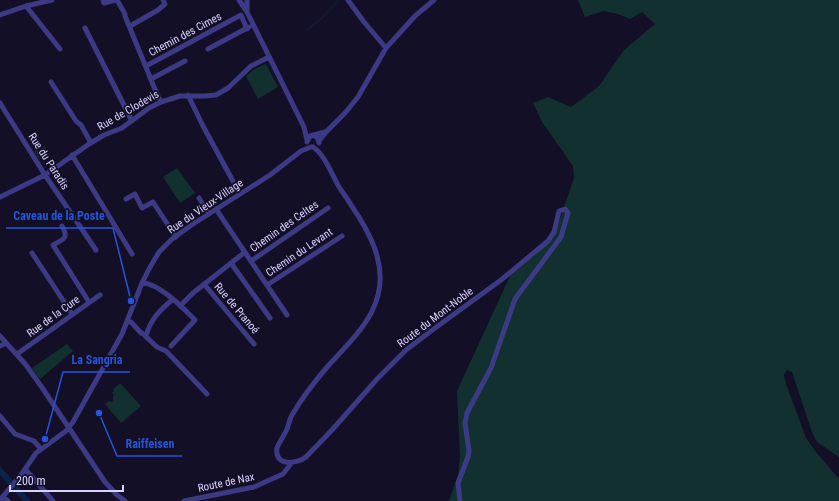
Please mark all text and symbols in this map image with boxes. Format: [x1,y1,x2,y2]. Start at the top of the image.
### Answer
street label: Chemin des Cimes [147,10,224,59]
street label: Rue de Clodevis [95,88,161,133]
street label: Rue du Paradis [25,131,72,192]
street label: Rue du Vieux-Village [165,176,246,237]
street label: Chemin des Celtes [247,198,321,255]
callout: Caveau de la Poste [6,204,113,228]
text: Caveau de la Poste [13,209,105,223]
street label: Chemin du Levant [264,225,335,279]
street label: Rue de Pranoé [212,280,262,336]
street label: Route du Mont-Noble [395,285,476,350]
street label: Rue de la Cure [24,293,82,340]
callout: La Sangria [63,348,130,372]
text: La Sangria [72,353,123,367]
callout: Raiffeisen [117,432,182,456]
text: Raiffeisen [126,437,175,451]
scale bar [10,467,123,493]
street label: Route de Nax [197,470,256,495]
text: 200 m [16,474,46,488]

